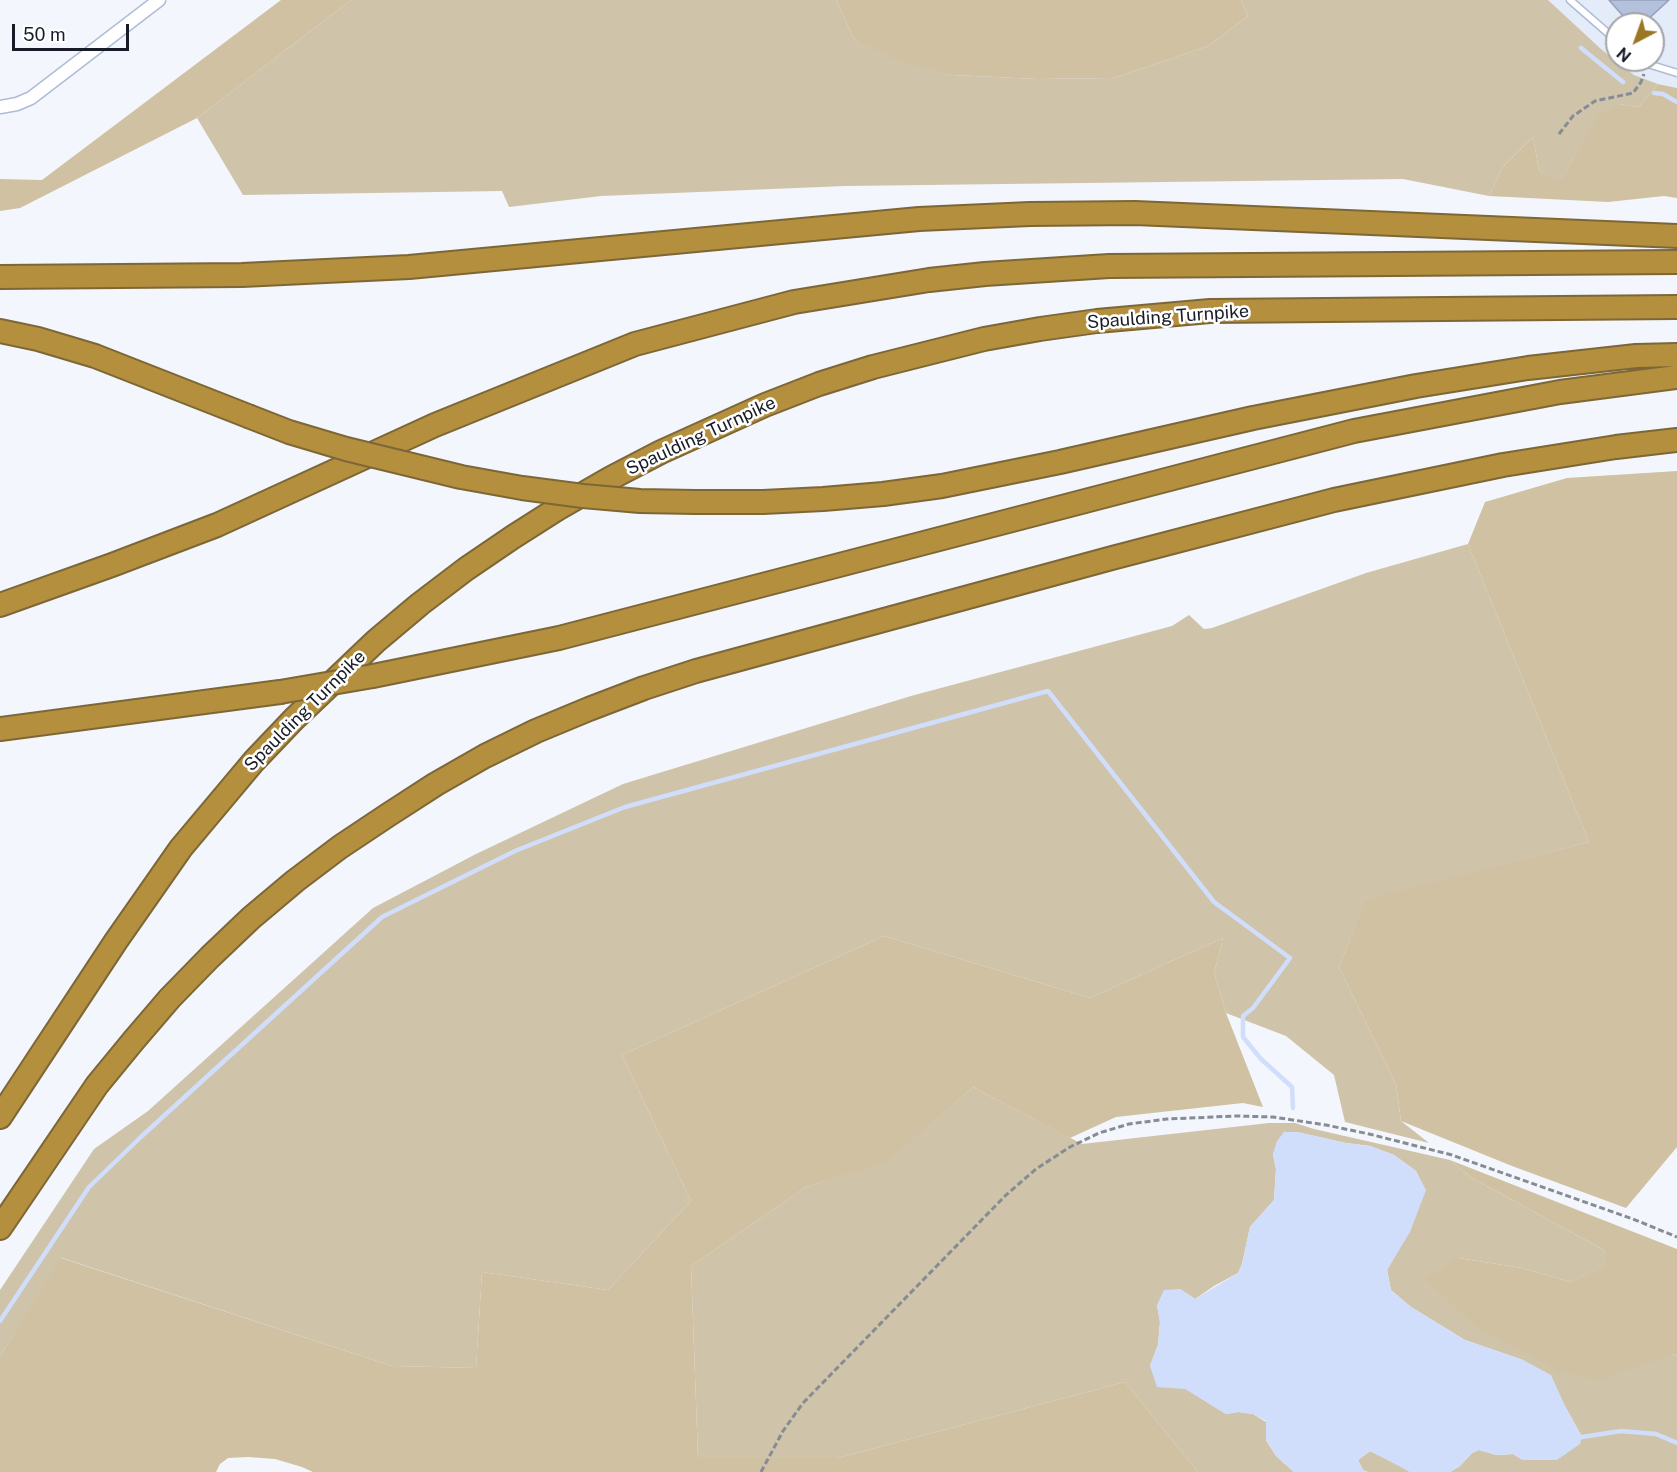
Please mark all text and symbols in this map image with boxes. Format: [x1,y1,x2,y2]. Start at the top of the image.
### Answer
scale bar [15,12,132,50]
north arrow [1605,12,1665,72]
text: 50 m [23,24,66,45]
text: N [1613,43,1635,66]
street label: Spaulding Turnpike [1086,301,1250,333]
street label: Spaulding Turnpike [623,392,779,480]
street label: Spaulding Turnpike [240,646,370,776]

